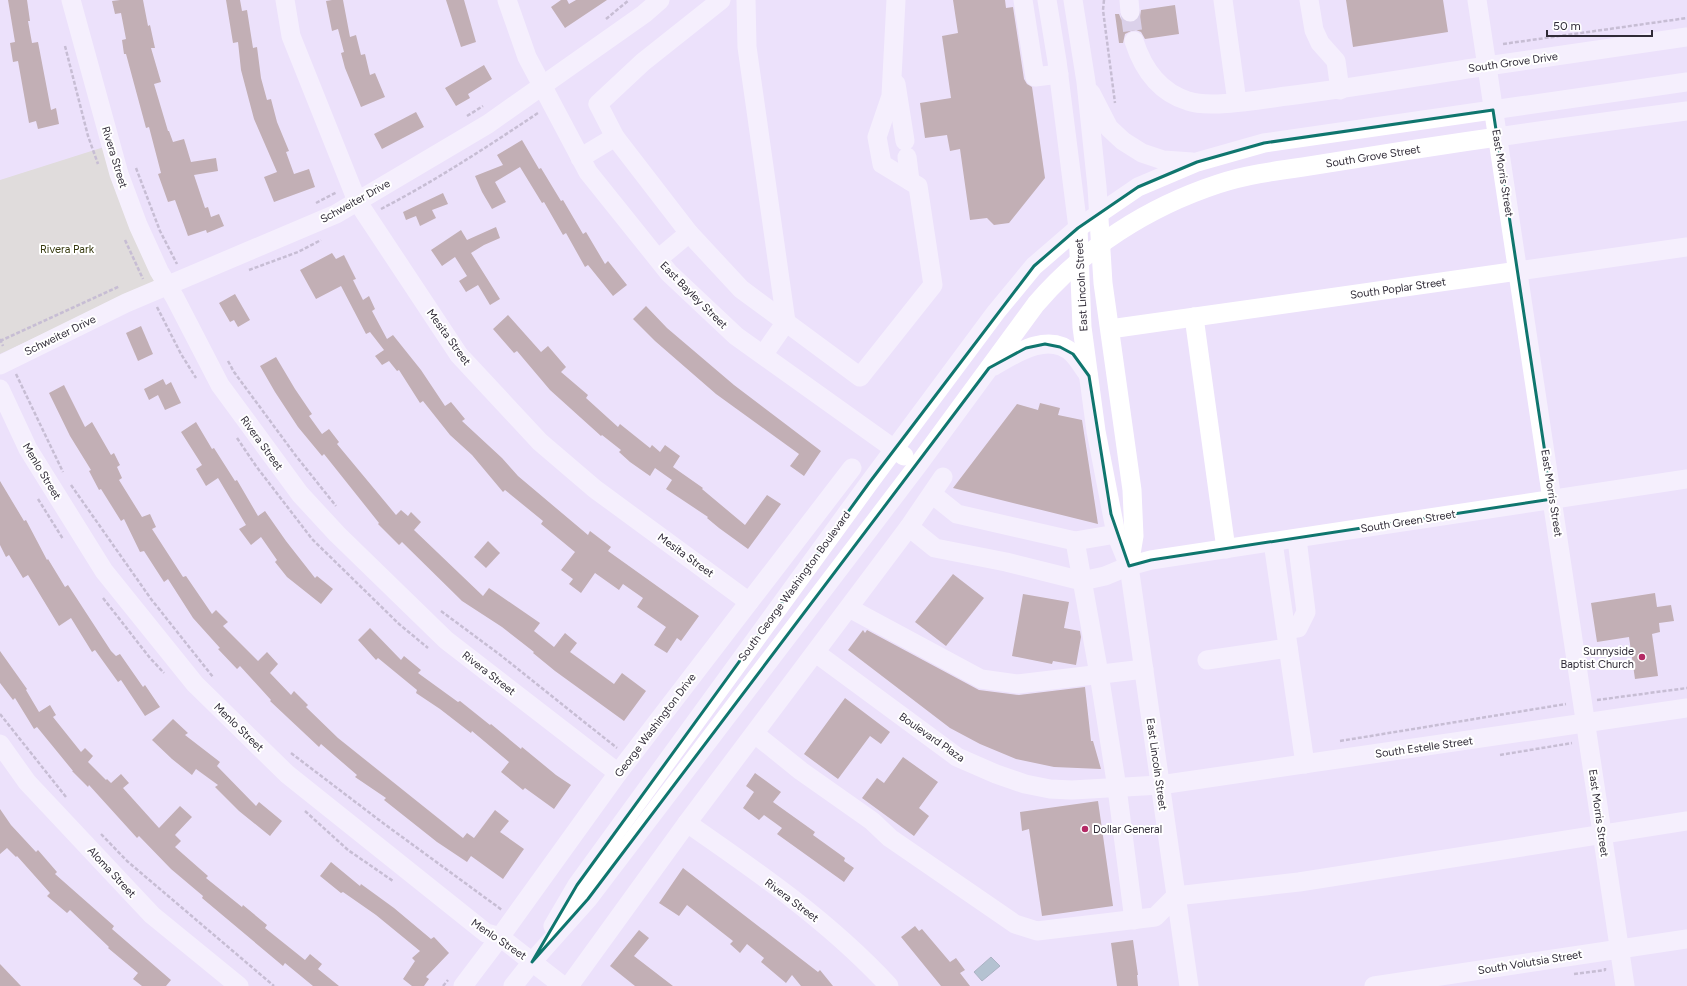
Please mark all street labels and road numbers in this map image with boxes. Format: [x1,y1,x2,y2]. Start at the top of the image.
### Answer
street label: South Grove Drive [1467,50,1559,75]
street label: Rivera Street [99,125,130,190]
street label: East Morris Street [1489,128,1516,218]
street label: South Grove Street [1325,143,1421,170]
street label: Schweiter Drive [318,177,392,226]
street label: East Lincoln Street [1073,238,1090,332]
street label: East Bayley Street [657,259,730,332]
street label: South Poplar Street [1349,275,1447,302]
street label: Mesita Street [424,307,473,368]
street label: Schweiter Drive [22,313,98,358]
street label: Rivera Street [238,414,286,473]
street label: Menlo Street [20,441,64,502]
street label: East Morris Street [1538,448,1565,538]
street label: South Green Street [1360,508,1457,535]
street label: South George Washington Boulevard [736,509,853,664]
street label: Mesita Street [655,531,716,580]
street label: Rivera Street [460,649,518,698]
street label: George Washington Drive [612,671,699,780]
street label: Menlo Street [211,701,266,754]
street label: Boulevard Plaza [896,710,967,765]
street label: East Lincoln Street [1144,717,1169,811]
street label: South Estelle Street [1374,734,1474,761]
street label: East Morris Street [1586,768,1611,858]
street label: Aloma Street [85,844,138,900]
street label: Rivera Street [762,876,821,925]
street label: Menlo Street [469,916,529,963]
street label: South Volutsia Street [1477,948,1583,977]

